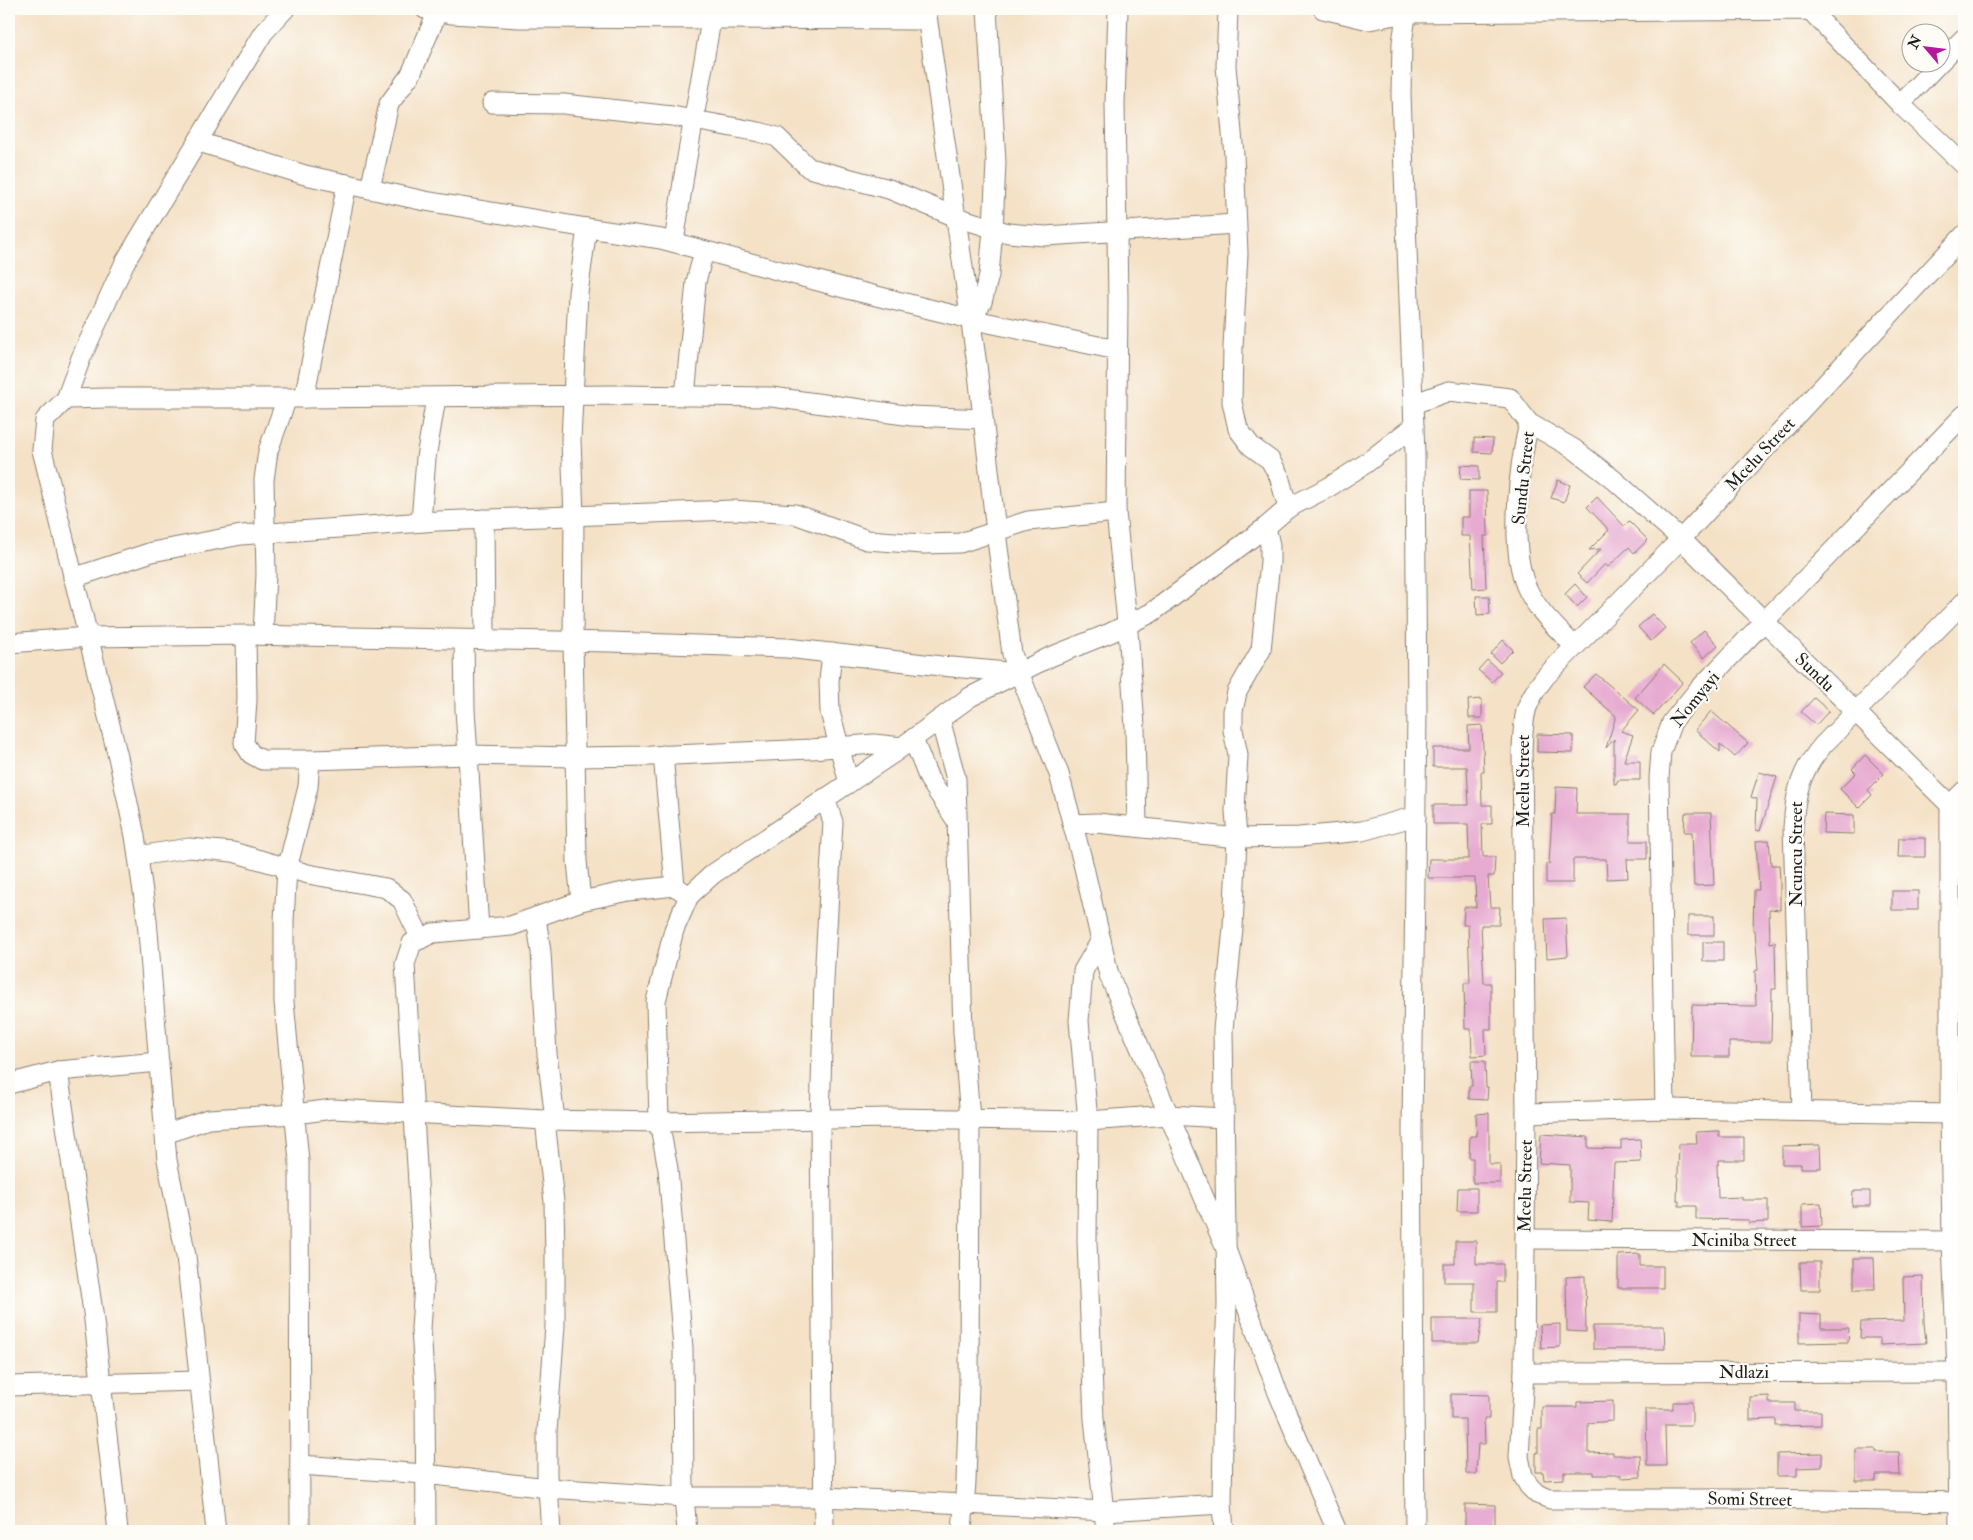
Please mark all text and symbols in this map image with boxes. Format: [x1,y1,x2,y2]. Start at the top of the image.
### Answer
north arrow [1900,22,1950,72]
text: N [1904,32,1926,53]
street label: Mcelu Street [1720,412,1801,496]
street label: Sundu Street [1507,430,1540,526]
street label: Sundu [1790,648,1839,697]
street label: Nomyayi [1666,666,1725,732]
street label: Mcelu Street [1512,734,1535,827]
street label: Ncuncu Street [1785,801,1808,907]
street label: Mcelu Street [1513,1139,1538,1233]
street label: Nciniba Street [1691,1229,1797,1252]
street label: Ndlazi [1719,1361,1769,1384]
street label: Somi Street [1707,1487,1793,1512]

